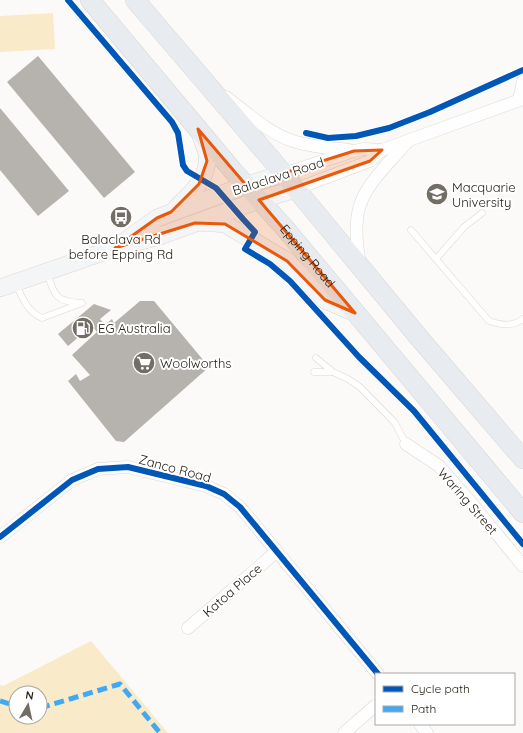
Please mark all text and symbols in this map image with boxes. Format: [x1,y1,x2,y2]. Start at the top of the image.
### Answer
street label: Balaclava Road [230,154,326,198]
place label: Macquarie University [452,179,516,210]
school or university icon: Macquarie University [424,181,450,207]
bus stop icon: Balaclava Rd before Epping Rd [108,204,134,230]
street label: Epping Road [277,221,339,291]
place label: Balaclava Rd before Epping Rd [69,231,173,262]
fuel station icon: EG Australia [70,315,96,341]
place label: EG Australia [98,320,171,336]
supermarket icon: Woolworths [131,350,157,376]
place label: Woolworths [160,355,231,371]
street label: Zanco Road [137,451,213,485]
street label: Waring Street [435,465,501,537]
street label: Katoa Place [199,560,265,620]
legend [375,673,515,725]
text: Cycle path [411,681,470,696]
north arrow [8,685,48,725]
text: N [24,688,35,703]
text: Path [411,701,436,716]

